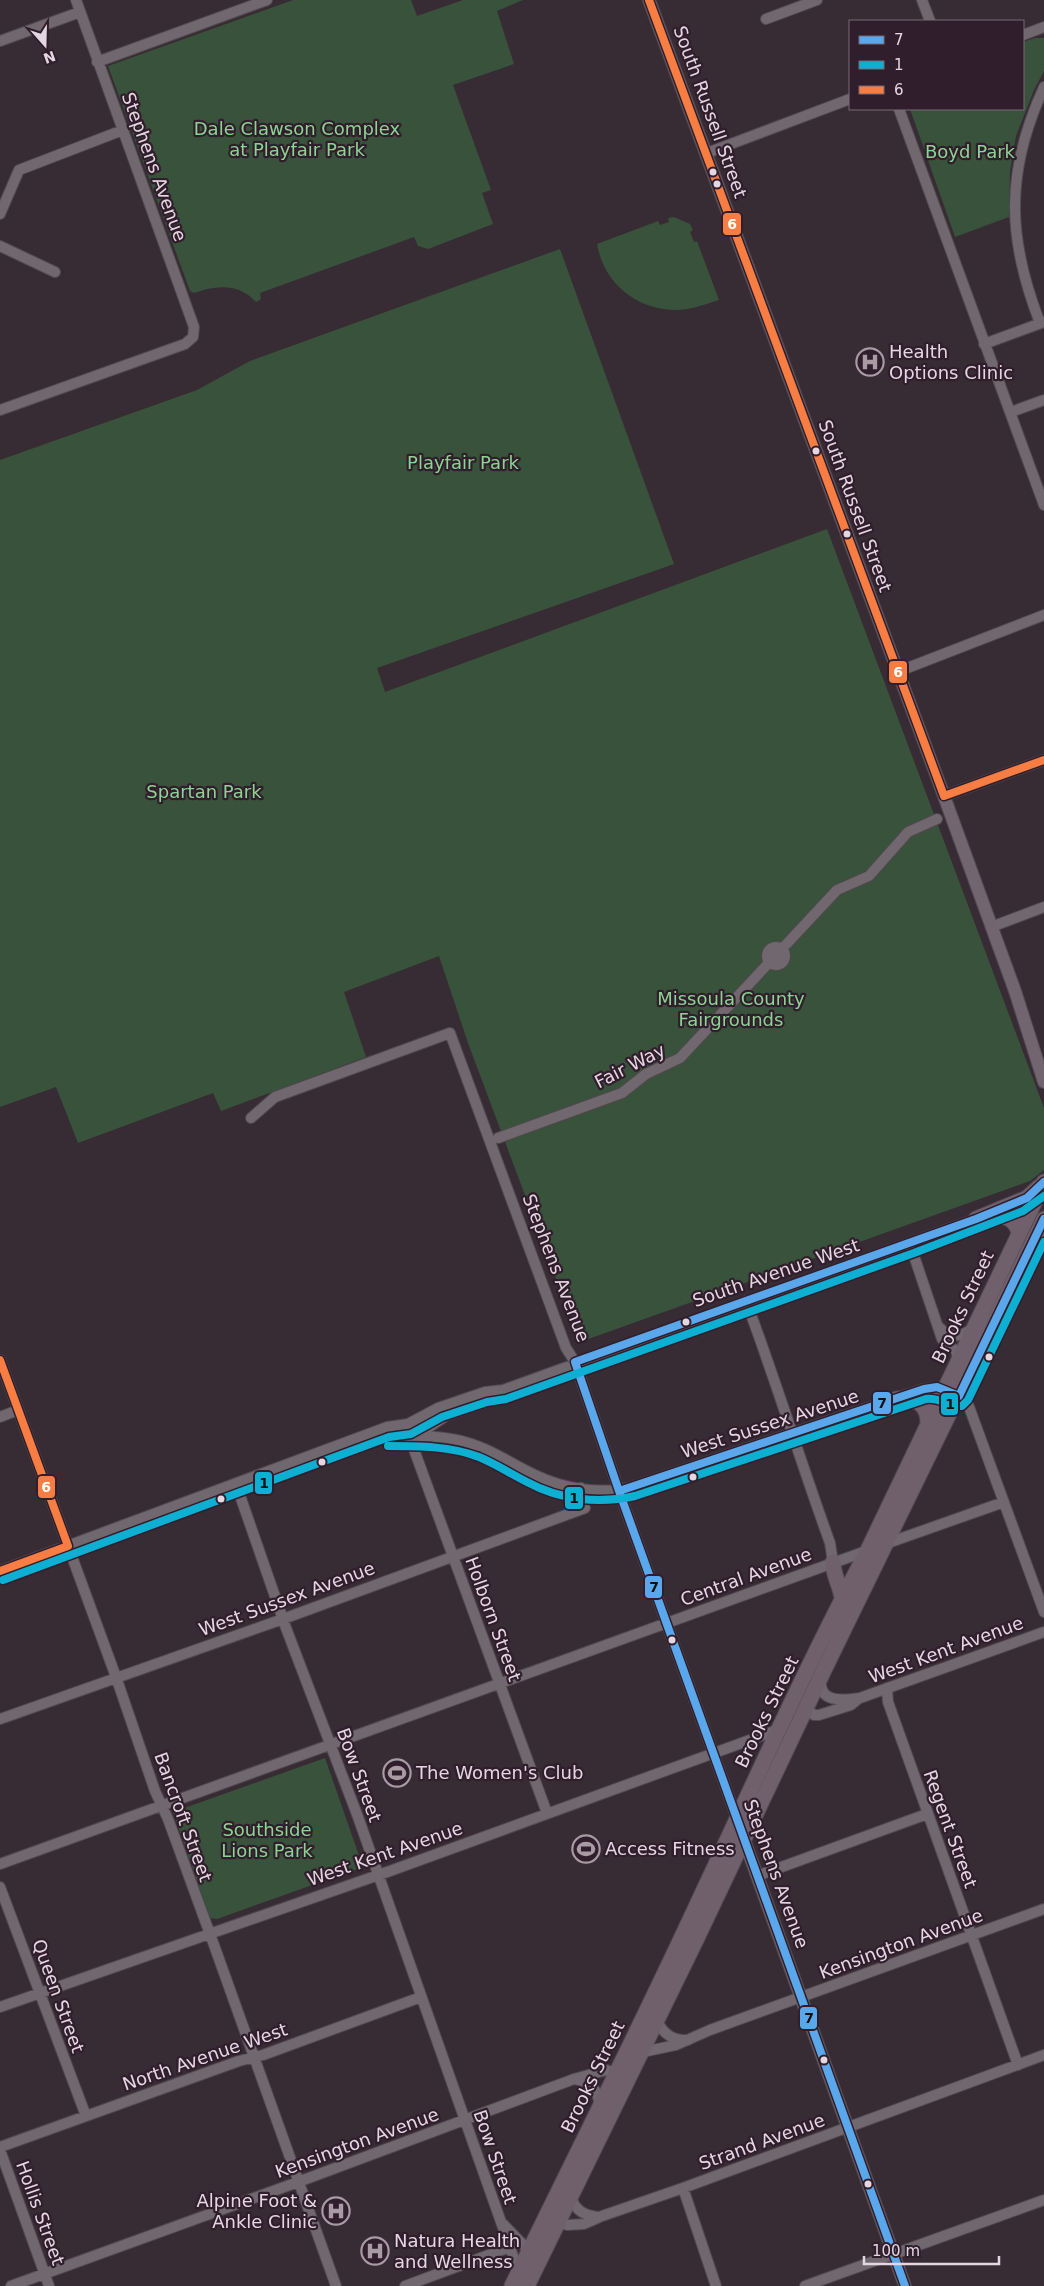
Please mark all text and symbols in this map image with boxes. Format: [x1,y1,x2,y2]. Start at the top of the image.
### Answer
north arrow [20,20,70,70]
legend [849,20,1024,110]
street label: South Russell Street [670,23,751,201]
text: 7 [894,31,904,49]
text: N [41,48,58,67]
text: 1 [894,56,904,74]
text: 6 [894,81,904,99]
street label: Stephens Avenue [118,90,191,244]
park label: Dale Clawson Complex at Playfair Park [194,118,401,160]
park label: Boyd Park [925,141,1016,162]
unlabelled marker [708,167,718,177]
unlabelled marker [712,179,722,189]
line badge: 6 [722,212,742,236]
text: 6 [727,216,737,232]
place label: Health Options Clinic [889,341,1013,383]
hospital icon: Health Options Clinic [855,347,885,377]
street label: South Russell Street [815,417,896,595]
unlabelled marker [811,446,821,456]
park label: Playfair Park [407,452,520,473]
unlabelled marker [842,529,852,539]
line badge: 6 [888,660,908,684]
text: 6 [893,664,903,680]
park label: Spartan Park [146,781,262,802]
park label: Missoula County Fairgrounds [657,988,805,1030]
street label: Fair Way [591,1039,669,1092]
street label: Stephens Avenue [519,1191,594,1345]
street label: South Avenue West [690,1234,862,1311]
street label: Brooks Street [927,1247,998,1366]
unlabelled marker [681,1317,691,1327]
unlabelled marker [984,1352,994,1362]
street label: West Sussex Avenue [678,1385,861,1462]
line badge: 7 [872,1391,892,1415]
line badge: 1 [940,1392,959,1416]
text: 7 [877,1395,887,1411]
text: 1 [945,1396,955,1412]
unlabelled marker [317,1457,327,1467]
line badge: 1 [254,1471,273,1495]
unlabelled marker [688,1472,698,1482]
line badge: 6 [37,1475,56,1499]
text: 1 [259,1475,269,1491]
text: 6 [41,1479,51,1495]
line badge: 1 [564,1486,584,1510]
text: 1 [569,1490,579,1506]
unlabelled marker [216,1494,226,1504]
street label: Central Avenue [677,1543,814,1610]
street label: Holborn Street [461,1554,526,1684]
street label: West Sussex Avenue [196,1557,378,1640]
line badge: 7 [644,1575,663,1599]
text: 7 [649,1579,659,1595]
street label: West Kent Avenue [866,1612,1026,1687]
unlabelled marker [667,1635,677,1645]
street label: Brooks Street [730,1653,803,1771]
street label: Bow Street [333,1725,386,1825]
street label: Bancroft Street [150,1749,217,1884]
sports icon: The Women's Club [382,1758,412,1788]
place label: The Women's Club [415,1762,583,1783]
street label: Regent Street [919,1767,982,1891]
street label: Stephens Avenue [740,1797,813,1951]
street label: West Kent Avenue [304,1817,465,1890]
park label: Southside Lions Park [221,1819,313,1861]
sports icon: Access Fitness [571,1834,601,1864]
place label: Access Fitness [605,1838,735,1859]
street label: Kensington Avenue [816,1904,986,1983]
street label: Queen Street [28,1936,89,2056]
line badge: 7 [799,2006,818,2030]
text: 7 [804,2010,814,2026]
street label: North Avenue West [120,2018,290,2095]
street label: Brooks Street [556,2018,629,2136]
unlabelled marker [819,2055,829,2065]
street label: Kensington Avenue [272,2103,442,2182]
street label: Bow Street [470,2107,521,2207]
street label: Strand Avenue [696,2109,828,2174]
street label: Hollis Street [12,2158,69,2268]
unlabelled marker [863,2179,873,2189]
place label: Alpine Foot & Ankle Clinic [197,2190,317,2232]
hospital icon: Alpine Foot & Ankle Clinic [321,2196,351,2226]
place label: Natura Health and Wellness [394,2230,520,2272]
scale bar [864,2234,999,2266]
hospital icon: Natura Health and Wellness [360,2236,390,2266]
text: 100 m [872,2242,920,2260]

